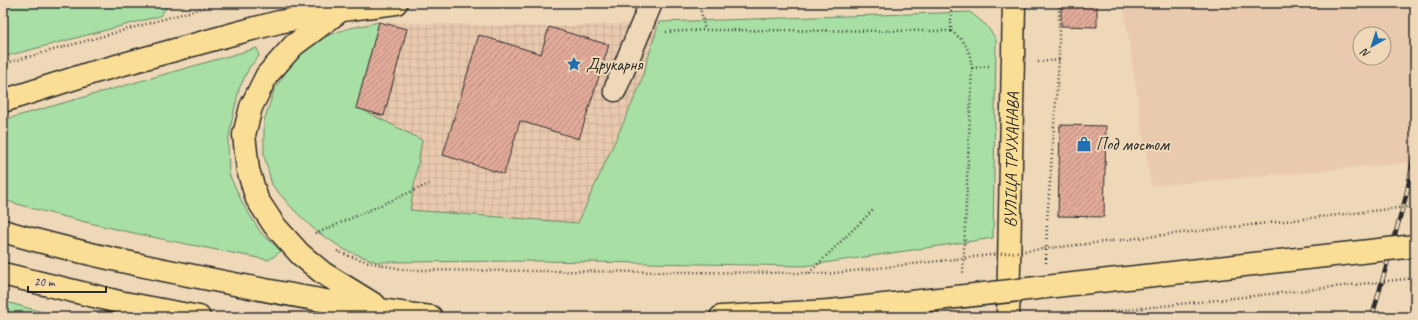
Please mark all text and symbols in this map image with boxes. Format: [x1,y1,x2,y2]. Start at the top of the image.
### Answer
north arrow [1352,26,1392,66]
text: N [1357,45,1373,61]
place label: Друкарня [586,54,643,75]
place icon: Друкарня [565,55,583,73]
street label: ВУЛІЦА ТРУХАНАВА [1000,92,1023,228]
place label: Под мостом [1096,134,1170,155]
shop icon: Под мостом [1075,135,1093,153]
scale bar [28,268,106,294]
text: 20 m [34,274,56,290]

